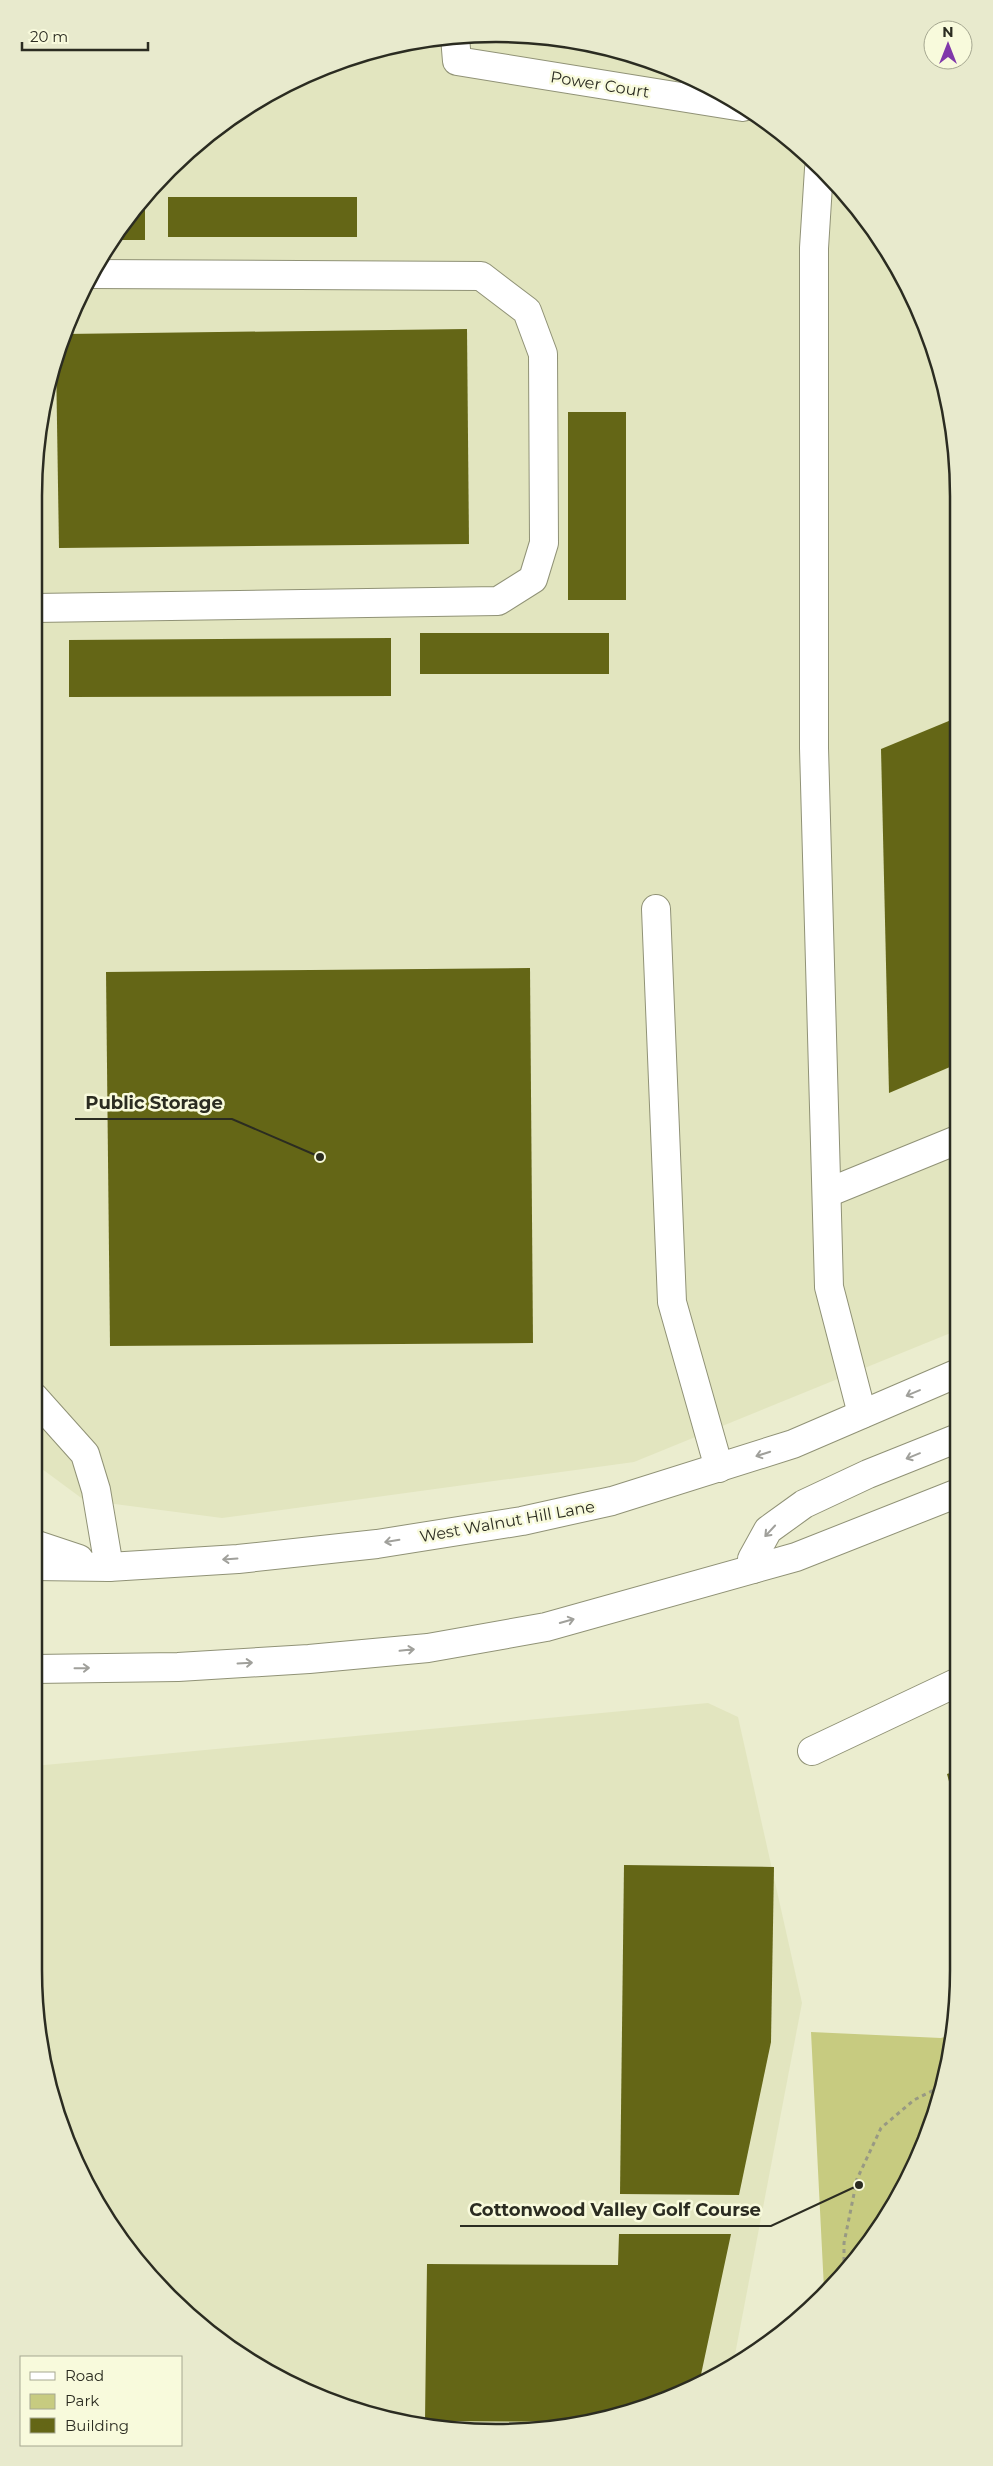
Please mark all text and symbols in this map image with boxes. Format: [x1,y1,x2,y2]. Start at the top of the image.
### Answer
scale bar [22,20,149,52]
north arrow [923,20,973,70]
text: N [942,23,954,41]
text: 20 m [30,27,68,46]
street label: Power Court [549,67,651,102]
callout: Public Storage [75,1086,232,1119]
text: Public Storage [85,1092,223,1114]
one-way arrow [906,1388,921,1398]
one-way arrow [755,1450,771,1460]
one-way arrow [905,1452,921,1461]
street label: West Walnut Hill Lane [418,1497,596,1546]
one-way arrow [764,1525,776,1537]
one-way arrow [384,1537,400,1547]
one-way arrow [222,1555,238,1564]
one-way arrow [558,1616,574,1625]
one-way arrow [398,1645,414,1655]
one-way arrow [237,1659,253,1668]
one-way arrow [74,1663,90,1673]
callout: Cottonwood Valley Golf Course [460,2193,771,2226]
text: Cottonwood Valley Golf Course [469,2199,761,2221]
legend [20,2356,182,2446]
text: Road [65,2366,104,2385]
text: Park [65,2391,99,2410]
text: Building [65,2416,129,2435]

